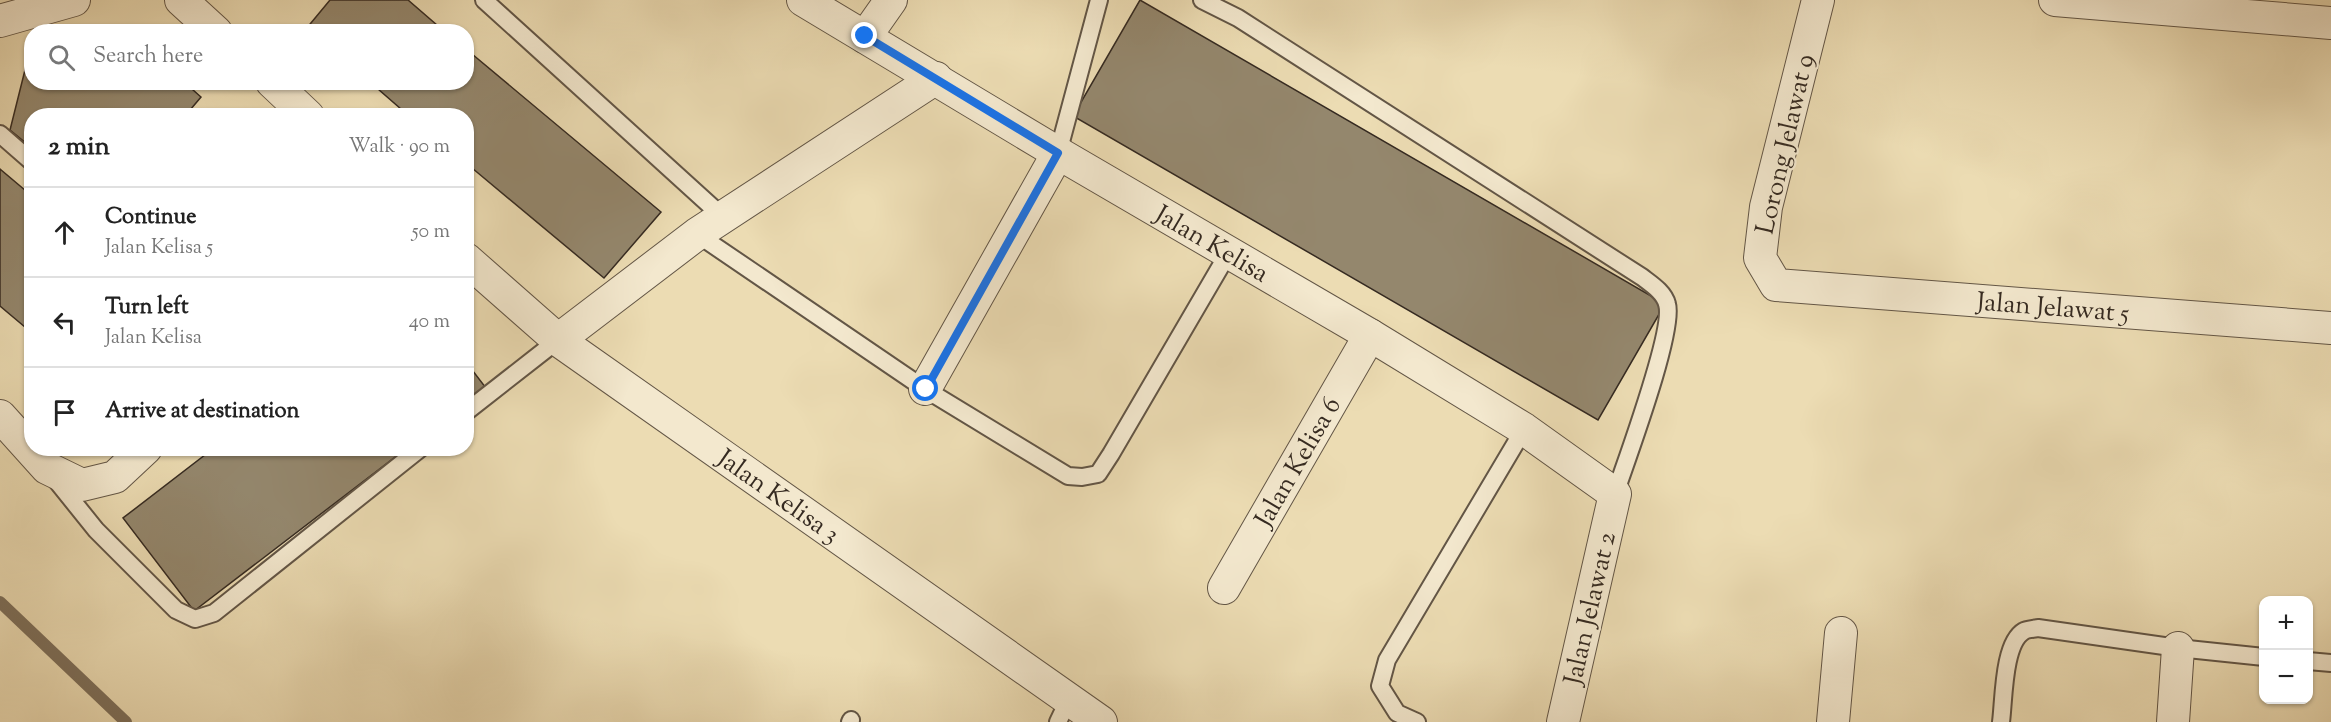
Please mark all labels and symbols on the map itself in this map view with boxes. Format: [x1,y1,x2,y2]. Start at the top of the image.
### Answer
route end [851,22,877,48]
street label: Lorong Jelawat 9 [1748,51,1825,238]
street label: Jalan Kelisa [1145,196,1275,293]
street label: Jalan Jelawat 5 [1973,284,2130,333]
route start [912,375,938,401]
street label: Jalan Kelisa 6 [1246,391,1351,536]
street label: Jalan Kelisa 3 [707,440,847,554]
street label: Jalan Jelawat 2 [1555,528,1627,691]

